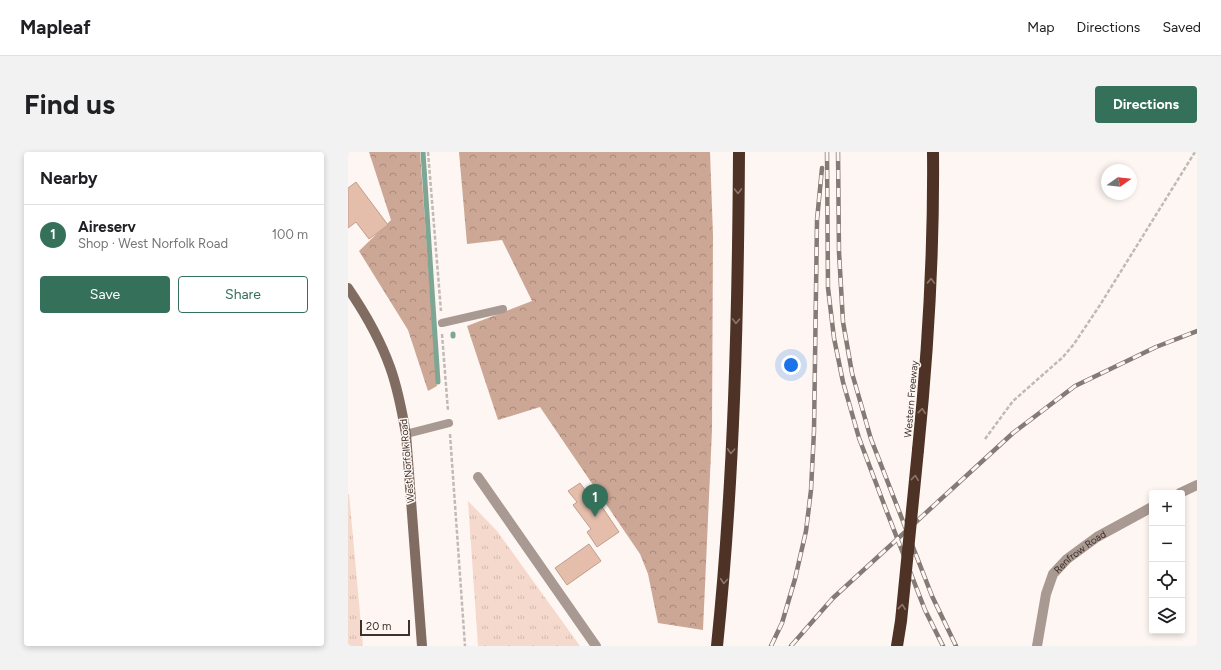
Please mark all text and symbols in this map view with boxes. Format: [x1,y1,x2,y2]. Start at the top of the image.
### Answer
text: Mapleaf [20,16,91,39]
text: Map [1027,19,1055,36]
text: Directions [1077,19,1140,36]
text: Saved [1162,19,1201,36]
button: Directions [1095,86,1197,123]
text: Find us [24,87,115,121]
north arrow [1101,164,1137,200]
text: Nearby [40,168,98,188]
one-way arrow [734,188,742,194]
text: Aireserv [78,218,136,236]
text: 1 [50,227,56,242]
text: 100 m [272,227,308,242]
text: Shop · West Norfolk Road [78,236,228,251]
button: Save [40,276,170,313]
button: Share [178,276,308,313]
one-way arrow [926,278,935,284]
one-way arrow [732,318,740,324]
your location [781,355,801,375]
street label: Western Freeway [901,359,921,438]
one-way arrow [918,408,927,414]
street label: West Norfolk Road [397,418,417,504]
one-way arrow [727,448,736,454]
one-way arrow [911,475,920,481]
pin: 1 [582,484,608,517]
map controls [1149,490,1185,634]
button: + [1149,490,1185,526]
button: − [1149,526,1185,562]
street label: Renfrow Road [1050,527,1108,576]
button: locate [1149,562,1185,598]
one-way arrow [719,578,728,584]
button: layers [1149,598,1185,634]
one-way arrow [897,604,906,610]
scale bar [360,618,410,637]
text: 20 m [366,620,391,633]

